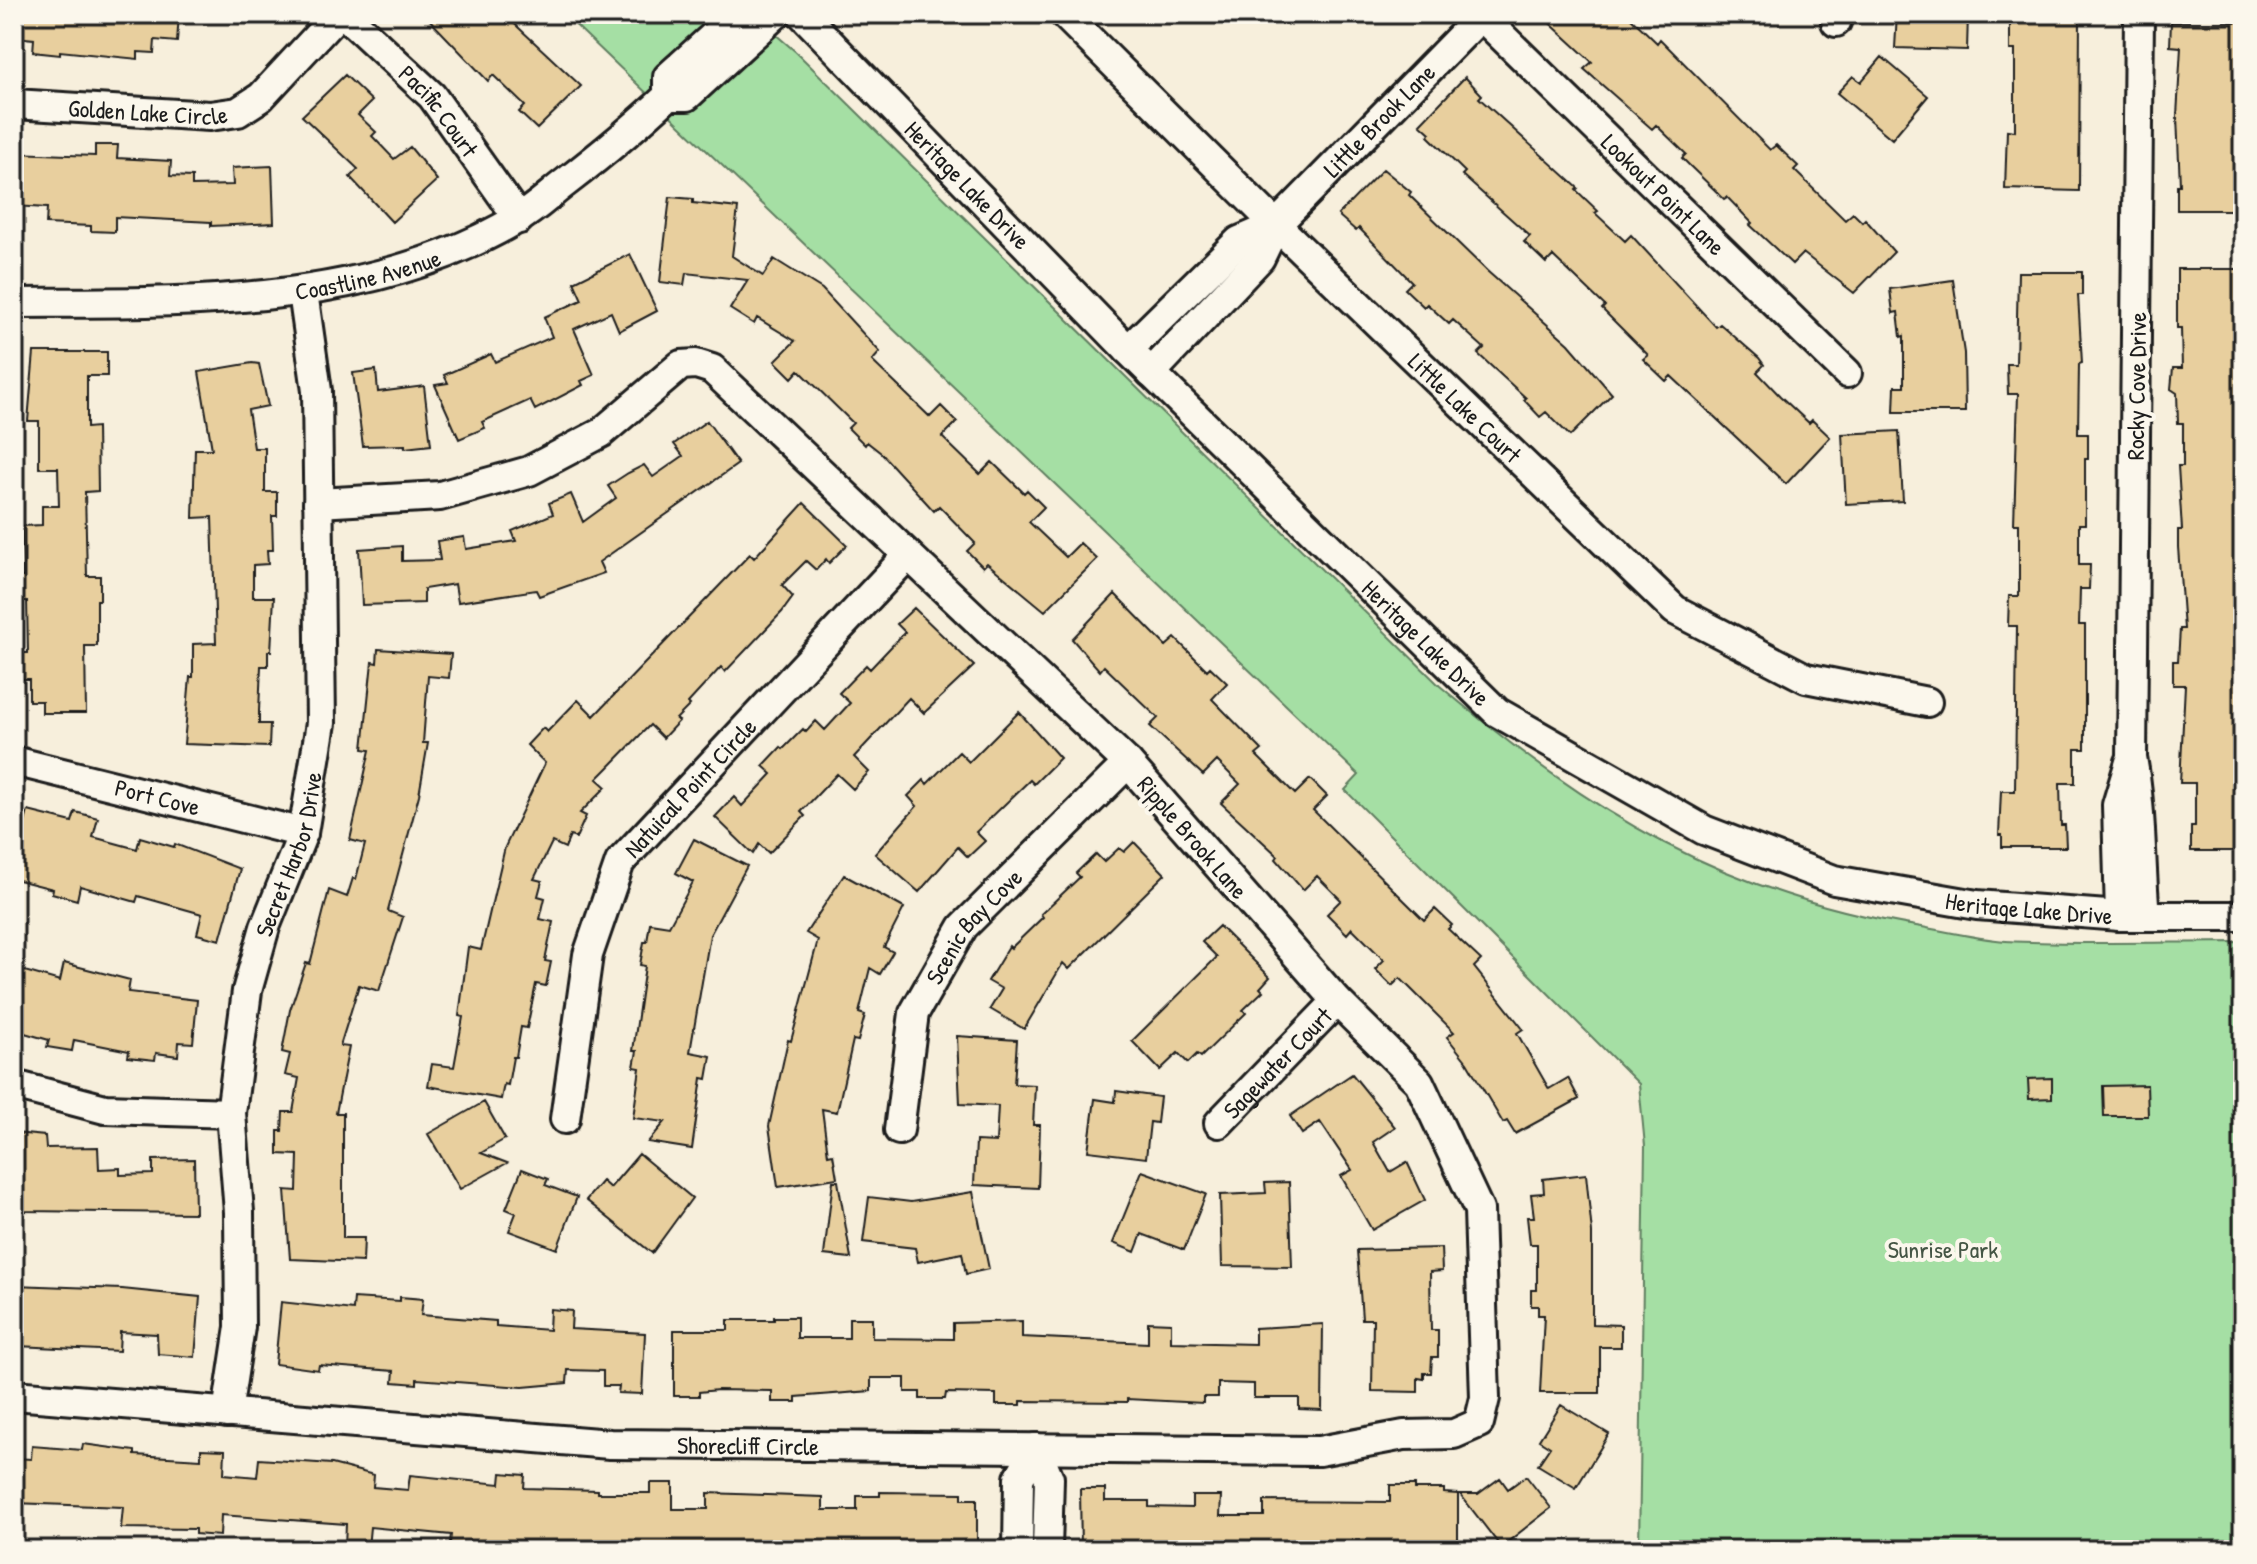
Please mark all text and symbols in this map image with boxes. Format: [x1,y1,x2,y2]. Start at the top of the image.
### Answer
street label: Little Brook Lane [1316,56,1442,184]
street label: Pacific Court [392,57,486,164]
street label: Golden Lake Circle [67,91,230,132]
street label: Heritage Lake Drive [898,114,1038,256]
street label: Lookout Point Lane [1595,126,1733,262]
street label: Coastline Avenue [293,241,445,307]
street label: Rocky Cove Drive [2119,311,2153,460]
street label: Little Lake Court [1402,345,1529,470]
street label: Heritage Lake Drive [1355,573,1498,713]
street label: Natuical Point Circle [616,711,764,864]
street label: Secret Harbor Drive [247,769,329,940]
street label: Ripple Brook Lane [1131,769,1256,906]
street label: Port Cove [112,771,204,823]
street label: Scenic Bay Cove [918,861,1029,990]
street label: Heritage Lake Drive [1943,884,2114,931]
street label: Sagewater Court [1216,999,1339,1125]
park label: Sunrise Park [1888,1233,1998,1265]
street label: Shorecliff Circle [677,1429,820,1462]

